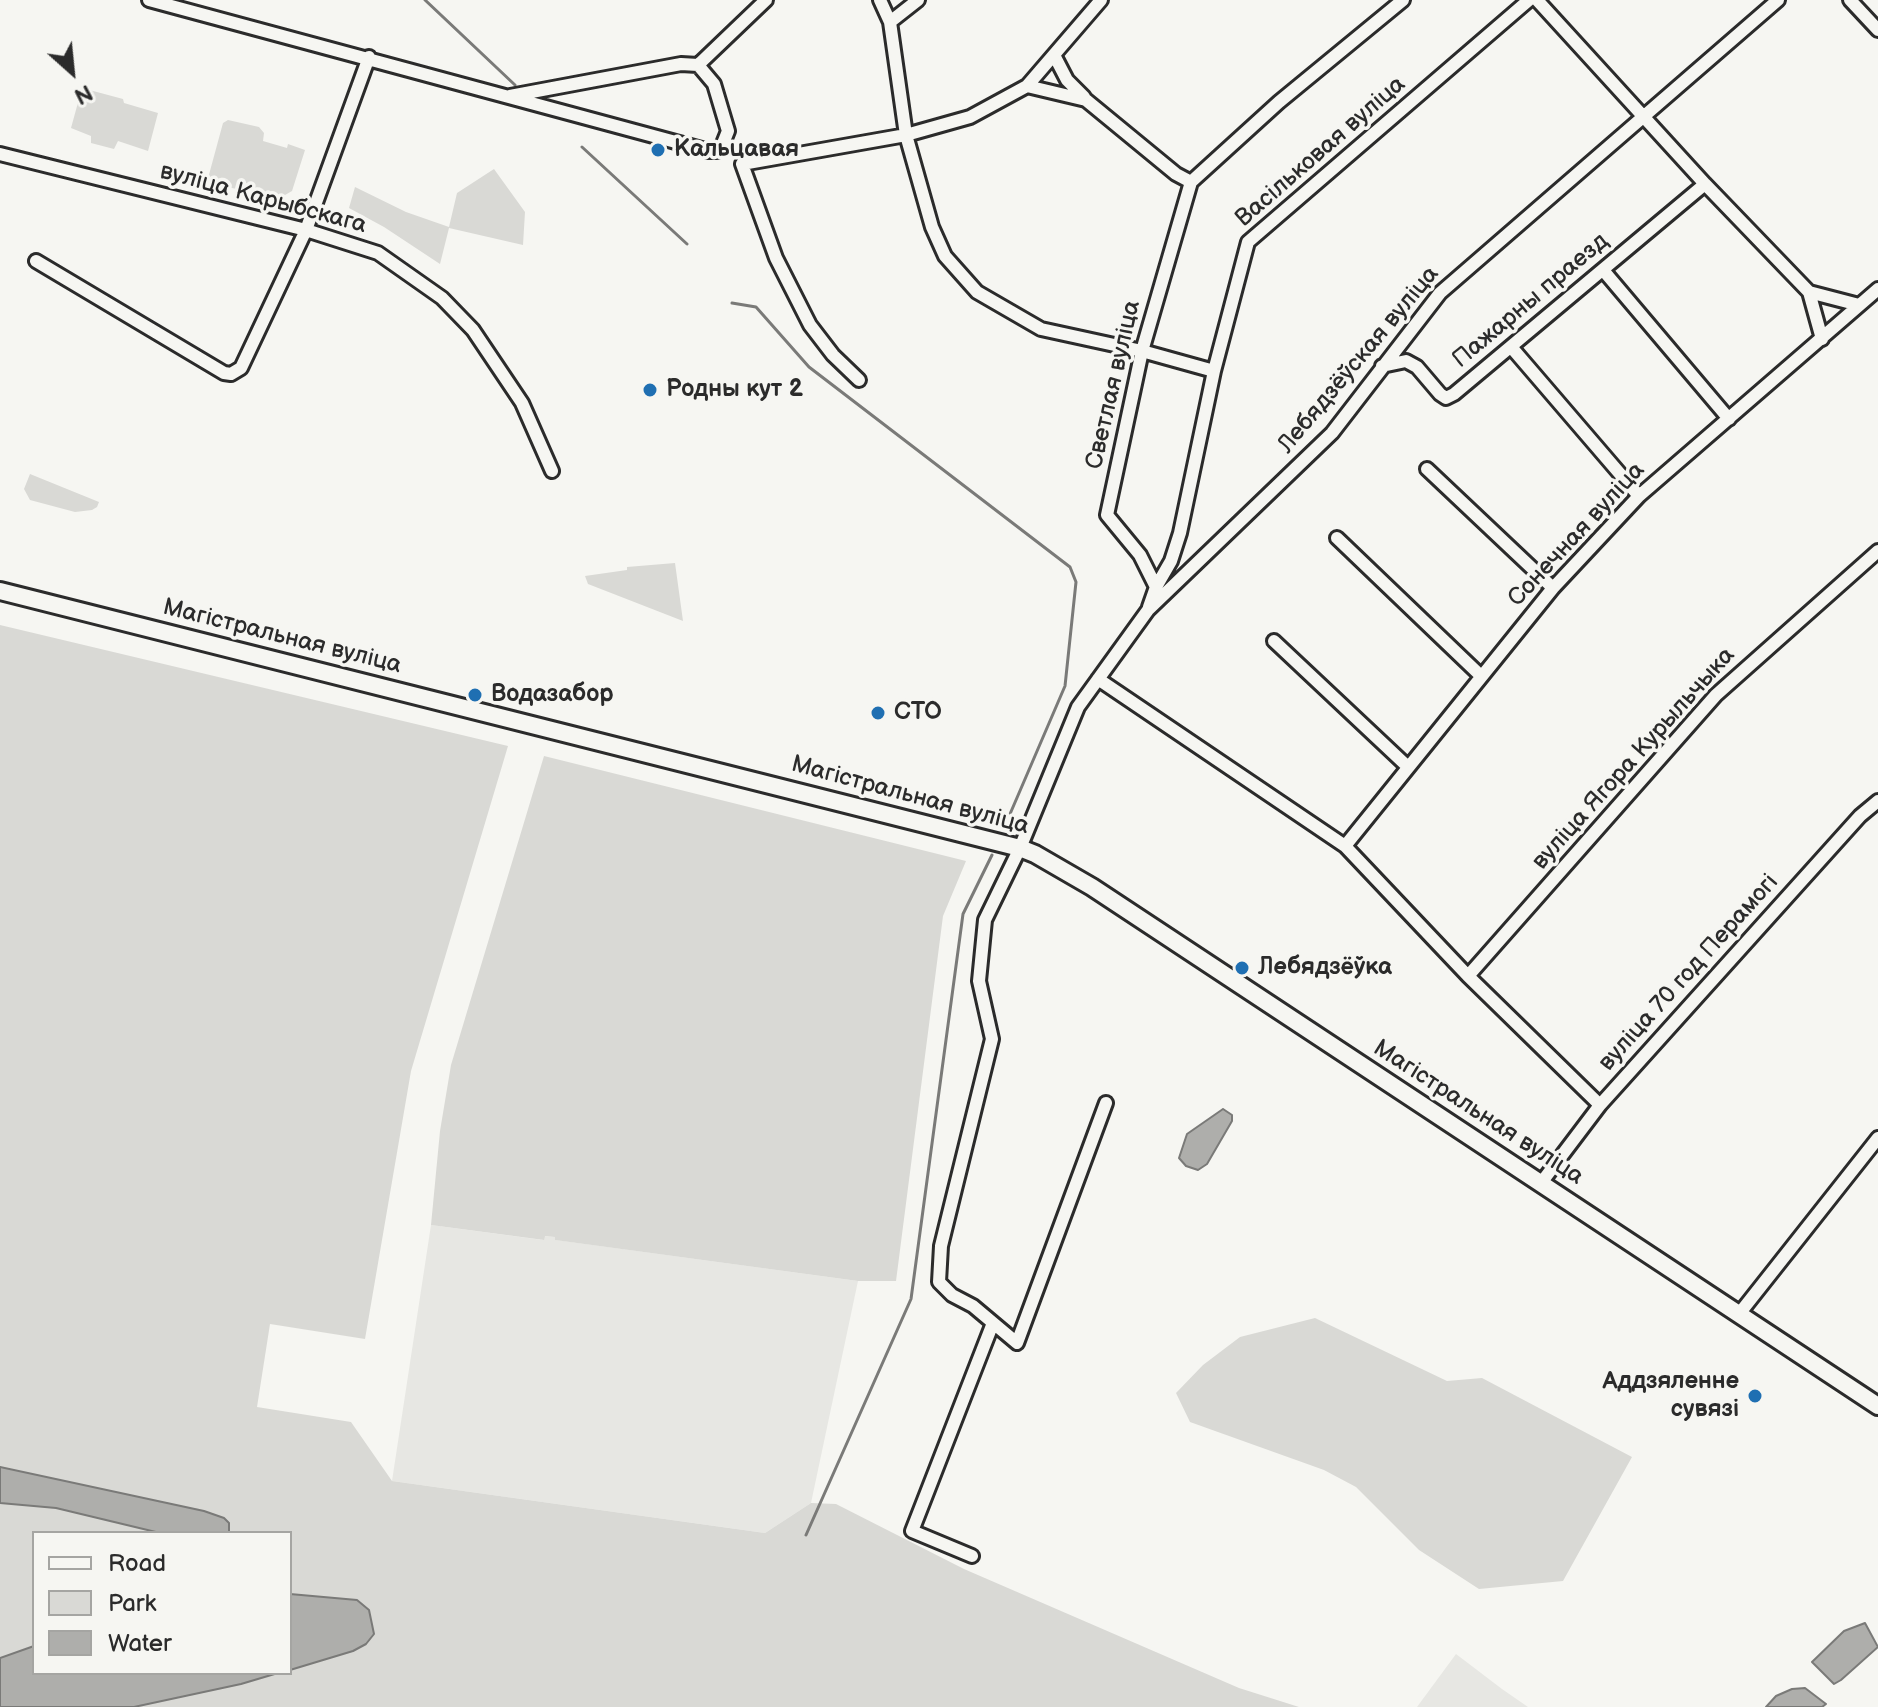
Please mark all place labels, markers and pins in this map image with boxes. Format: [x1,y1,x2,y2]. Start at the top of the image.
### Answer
place label: Кальцавая [674,136,799,164]
marker: Кальцавая [649,141,667,159]
place label: Родны кут 2 [666,376,803,404]
marker: Родны кут 2 [641,381,659,399]
place label: Водазабор [491,681,613,709]
marker: Водазабор [466,686,484,704]
place label: СТО [894,699,942,727]
marker: СТО [869,704,887,722]
place label: Лебядзёўка [1258,954,1392,982]
marker: Лебядзёўка [1233,959,1251,977]
place label: Аддзяленне сувязі [1602,1368,1739,1424]
marker: Аддзяленне сувязі [1746,1387,1764,1405]

